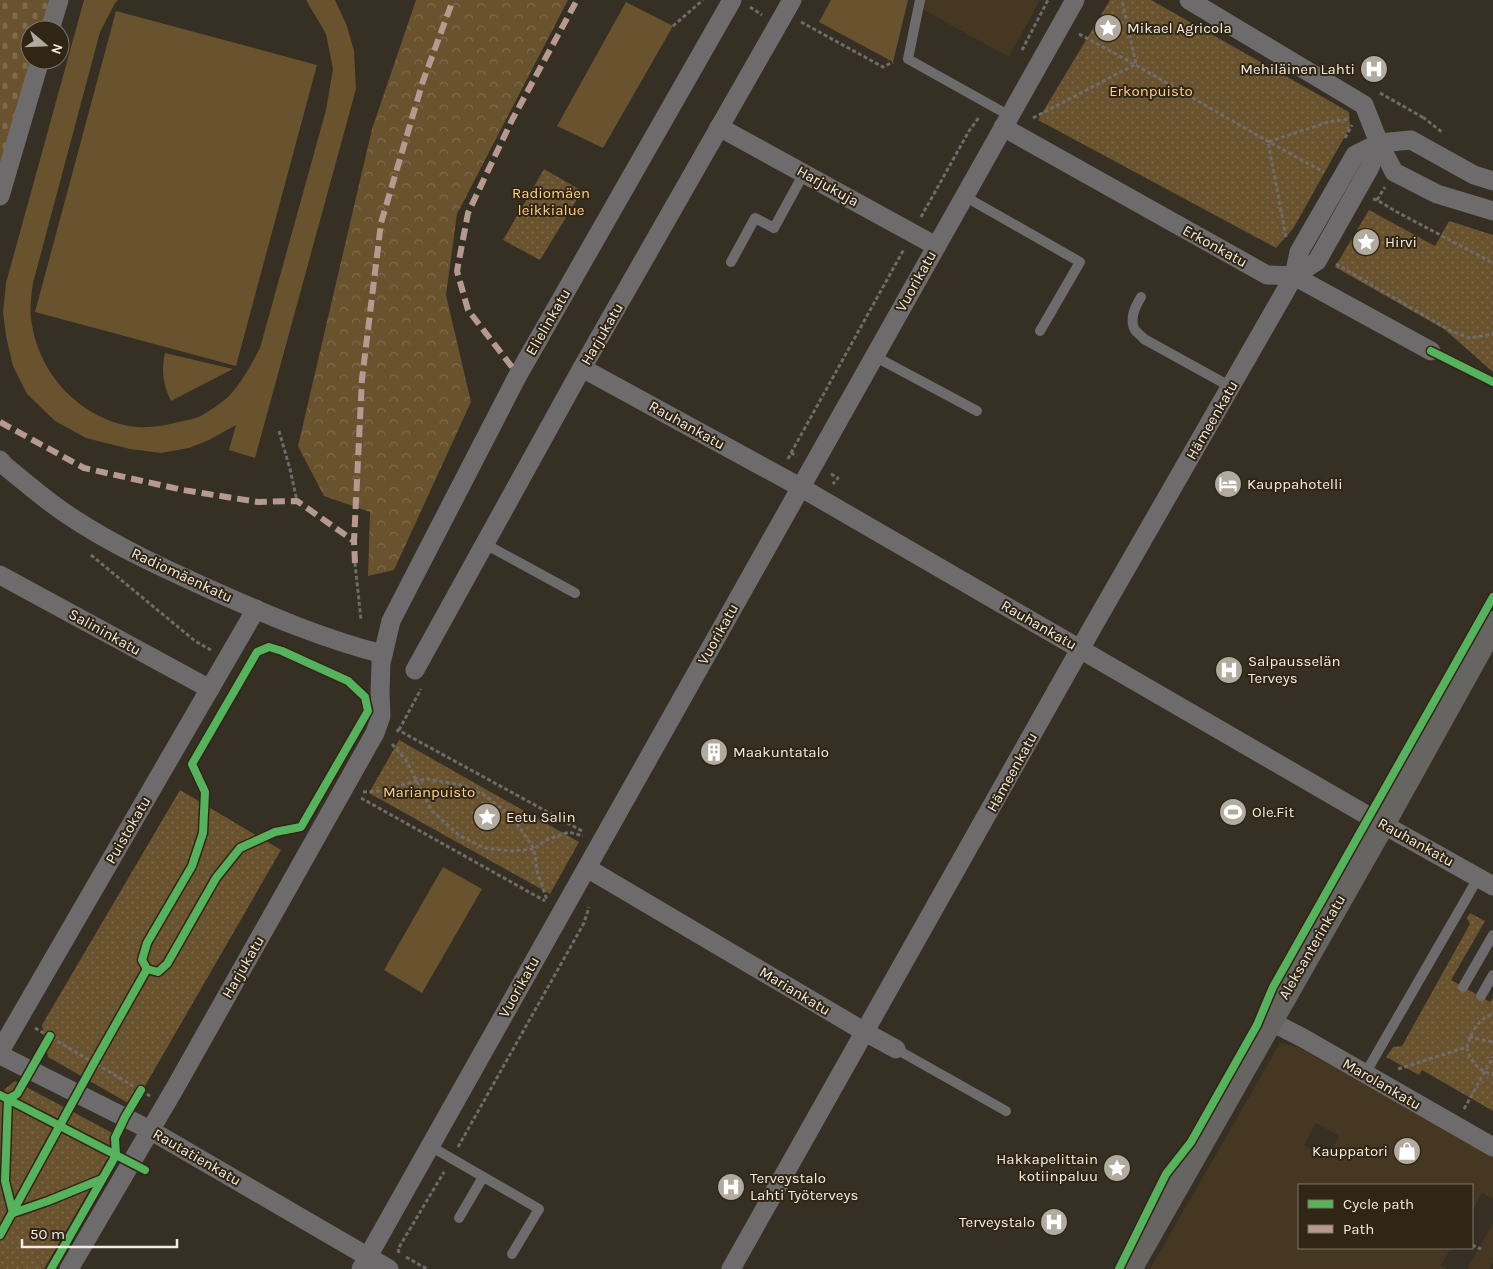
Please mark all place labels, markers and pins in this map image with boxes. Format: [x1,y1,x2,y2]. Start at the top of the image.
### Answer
place icon: Mikael Agricola [1093,13,1123,43]
place label: Mikael Agricola [1127,19,1232,37]
hospital icon: Mehiläinen Lahti [1359,54,1389,84]
place label: Mehiläinen Lahti [1240,60,1355,78]
place icon: Hirvi [1351,227,1381,257]
place label: Hirvi [1385,233,1417,251]
hotel icon: Kauppahotelli [1213,469,1243,499]
place label: Kauppahotelli [1247,475,1343,493]
place label: Salpausselän Terveys [1248,652,1341,687]
hospital icon: Salpausselän Terveys [1214,655,1244,685]
building icon: Maakuntatalo [699,737,729,767]
place label: Maakuntatalo [733,743,829,761]
sports icon: Ole.Fit [1218,797,1248,827]
place icon: Eetu Salin [472,802,502,832]
place label: Ole.Fit [1252,803,1295,821]
place label: Eetu Salin [506,808,575,826]
shop icon: Kauppatori [1392,1136,1422,1166]
place label: Kauppatori [1312,1142,1388,1160]
place label: Hakkapelittain kotiinpaluu [996,1150,1098,1185]
place icon: Hakkapelittain kotiinpaluu [1102,1153,1132,1183]
place label: Terveystalo Lahti Työterveys [750,1169,858,1204]
hospital icon: Terveystalo Lahti Työterveys [716,1172,746,1202]
hospital icon: Terveystalo [1039,1207,1069,1237]
place label: Terveystalo [959,1213,1035,1231]

